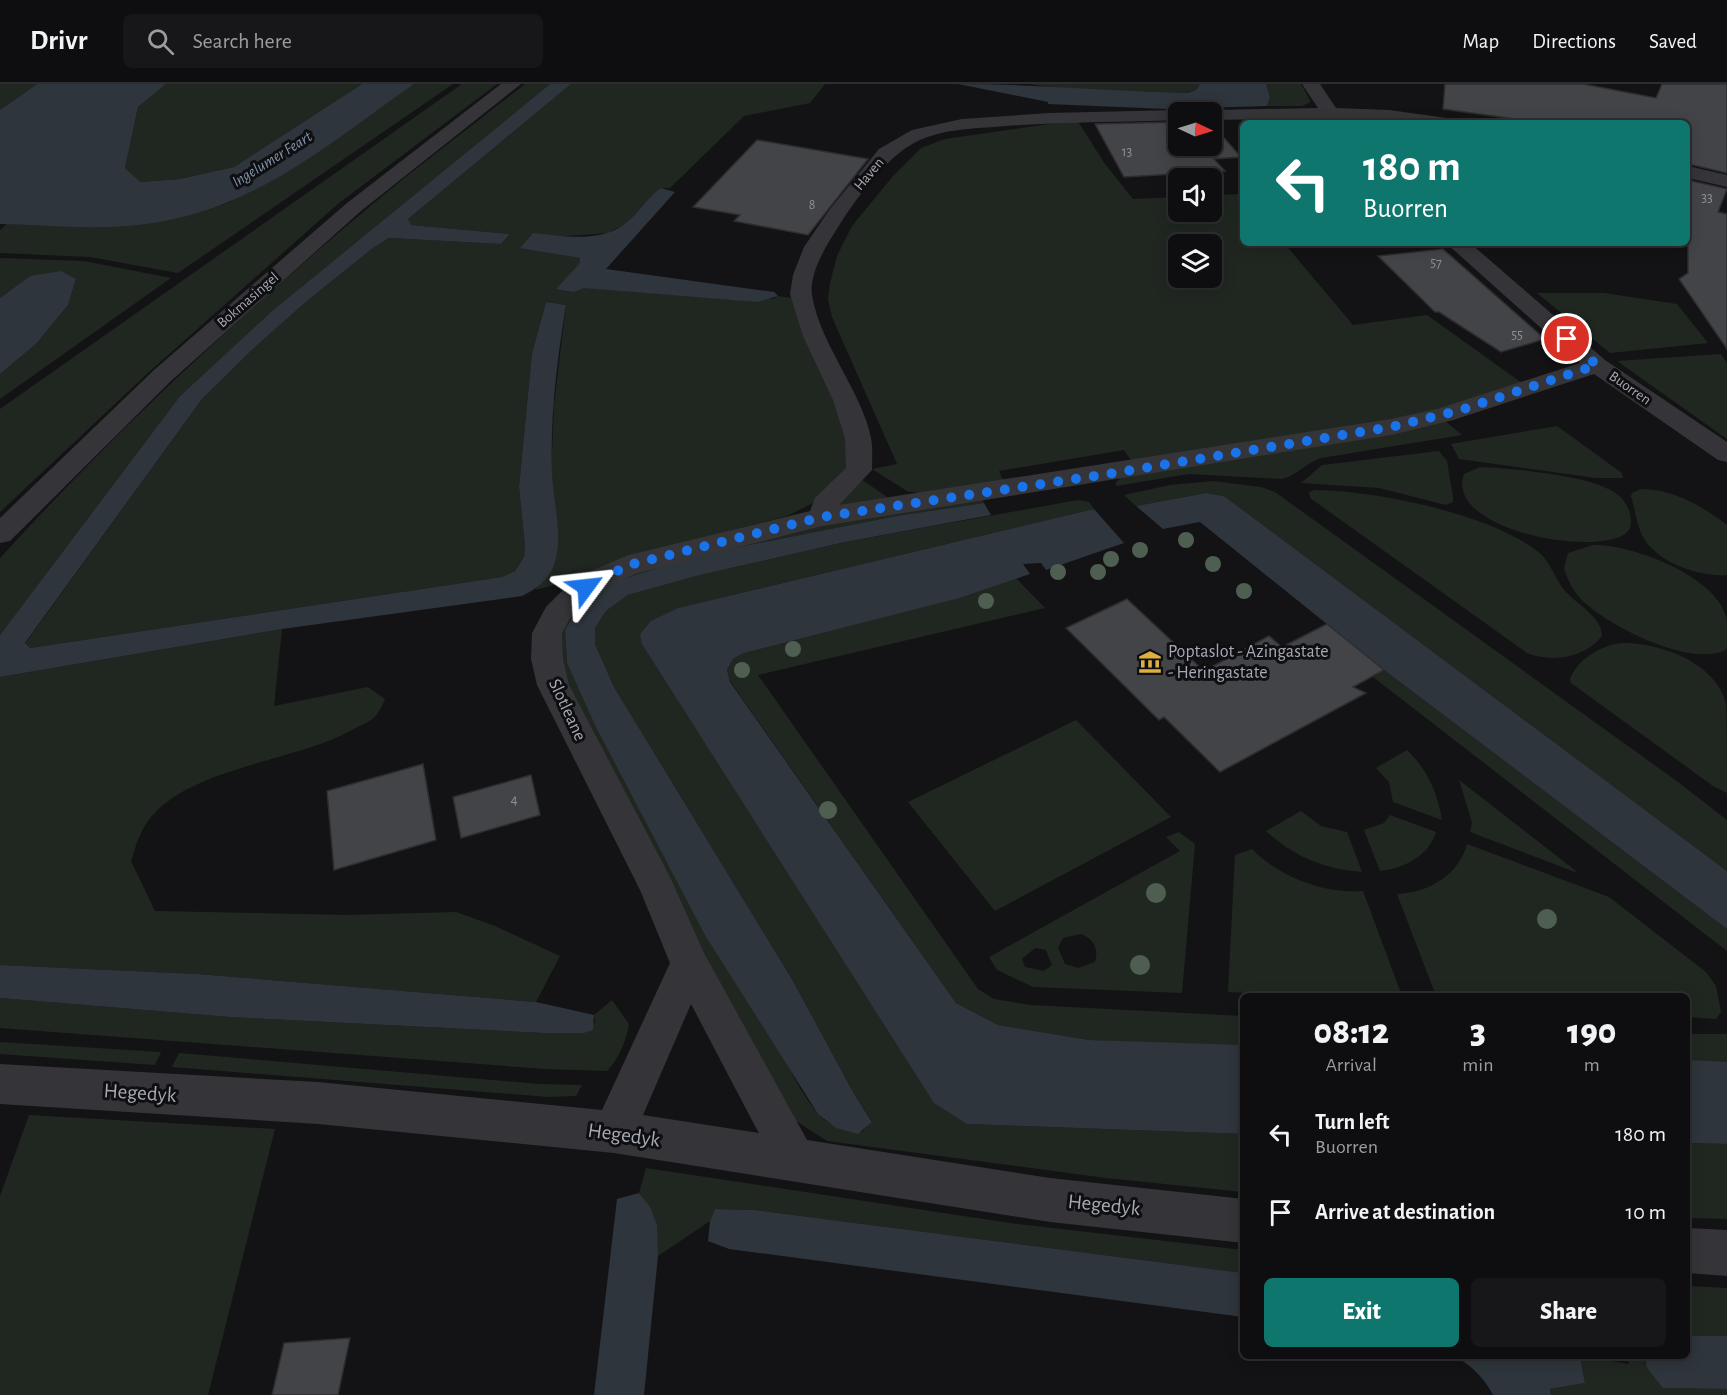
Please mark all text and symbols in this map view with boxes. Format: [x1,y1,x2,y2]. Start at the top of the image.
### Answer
search box [123,14,543,68]
icon: search [144,25,177,58]
text: Drivr [30,27,87,55]
text: Search here [192,30,292,52]
text: Map [1463,31,1499,52]
text: Directions [1532,31,1616,52]
text: Saved [1649,31,1697,52]
north arrow [1168,102,1222,156]
map controls [1168,102,1222,288]
water label: Ingelumer Feart [229,128,315,190]
icon: left [1264,144,1342,222]
house number: 13 [1122,145,1133,159]
text: 180 m [1363,146,1461,188]
street label: Haven [851,155,887,193]
button: sound [1168,168,1222,222]
house number: 33 [1701,191,1713,205]
text: Buorren [1363,195,1448,222]
house number: 8 [809,198,815,212]
button: layers [1168,234,1222,288]
house number: 57 [1430,256,1442,270]
street label: Bokmasingel [214,269,282,331]
pin [1541,313,1592,364]
icon: arrive [1550,322,1583,355]
house number: 55 [1511,328,1523,342]
street label: Buorren [1606,368,1654,408]
position arrow [554,555,618,619]
place label: Poptaslot - Azingastate - Heringastate [1168,643,1329,682]
museum icon: Poptaslot - Azingastate - Heringastate [1137,649,1163,675]
street label: Slotleane [545,676,589,744]
house number: 4 [510,792,518,807]
text: 08:12 [1313,1014,1389,1050]
text: 3 [1470,1014,1486,1050]
text: 190 [1567,1014,1617,1050]
text: Arrival [1325,1055,1377,1075]
text: min [1462,1055,1494,1075]
text: m [1584,1055,1600,1075]
street label: Hegedyk [103,1080,177,1106]
text: Turn left [1315,1111,1389,1133]
icon: left [1264,1118,1297,1151]
street label: Hegedyk [587,1120,662,1151]
text: 180 m [1615,1123,1666,1145]
text: Buorren [1315,1137,1378,1157]
street label: Hegedyk [1067,1191,1142,1219]
icon: arrive [1264,1196,1297,1229]
text: Arrive at destination [1315,1201,1495,1223]
text: 10 m [1626,1201,1666,1223]
button: Exit [1264,1278,1459,1347]
button: Share [1471,1278,1666,1347]

